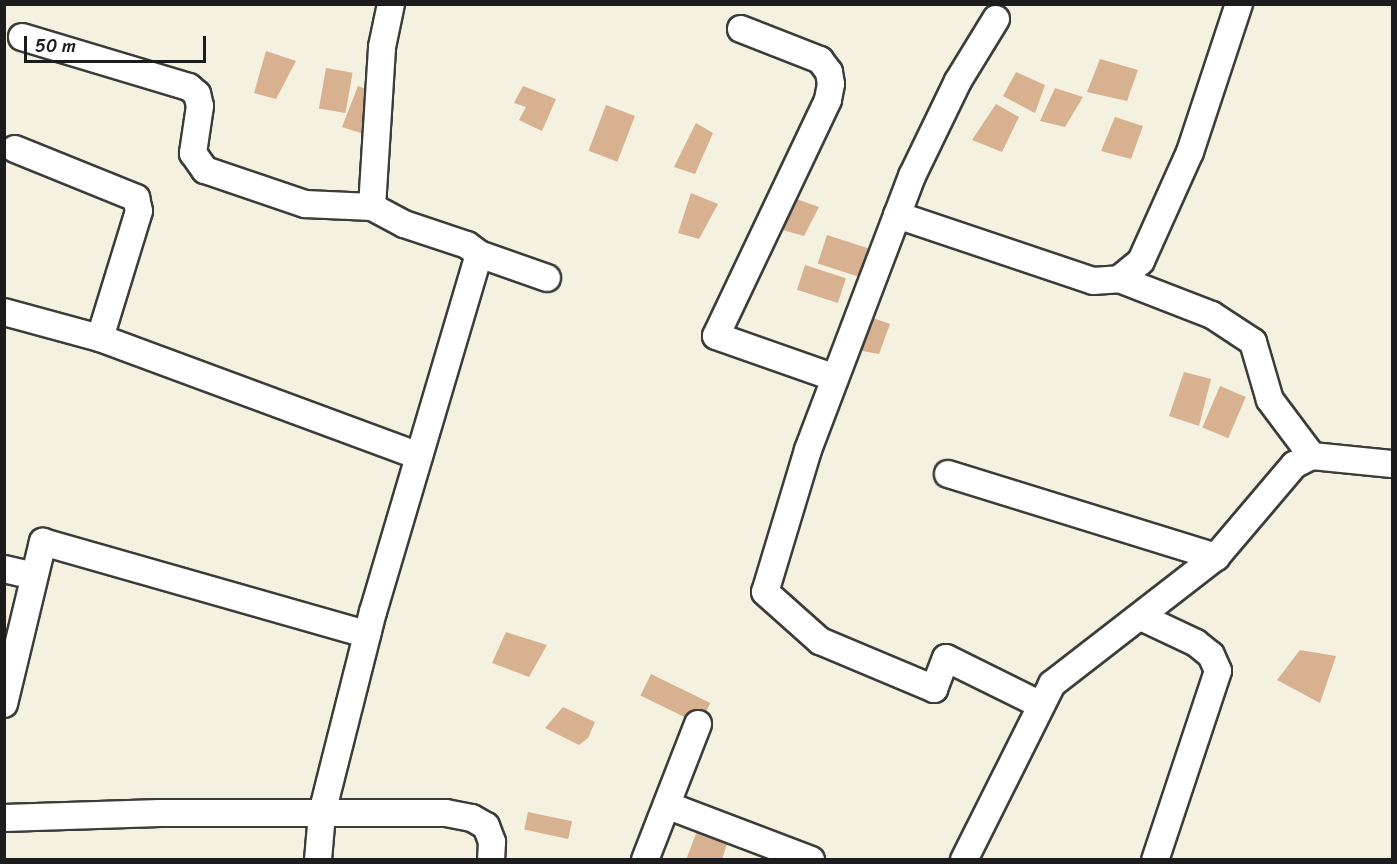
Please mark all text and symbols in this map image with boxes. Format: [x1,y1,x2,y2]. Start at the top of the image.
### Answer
scale bar [27,24,208,62]
text: 50 m [35,30,76,62]

